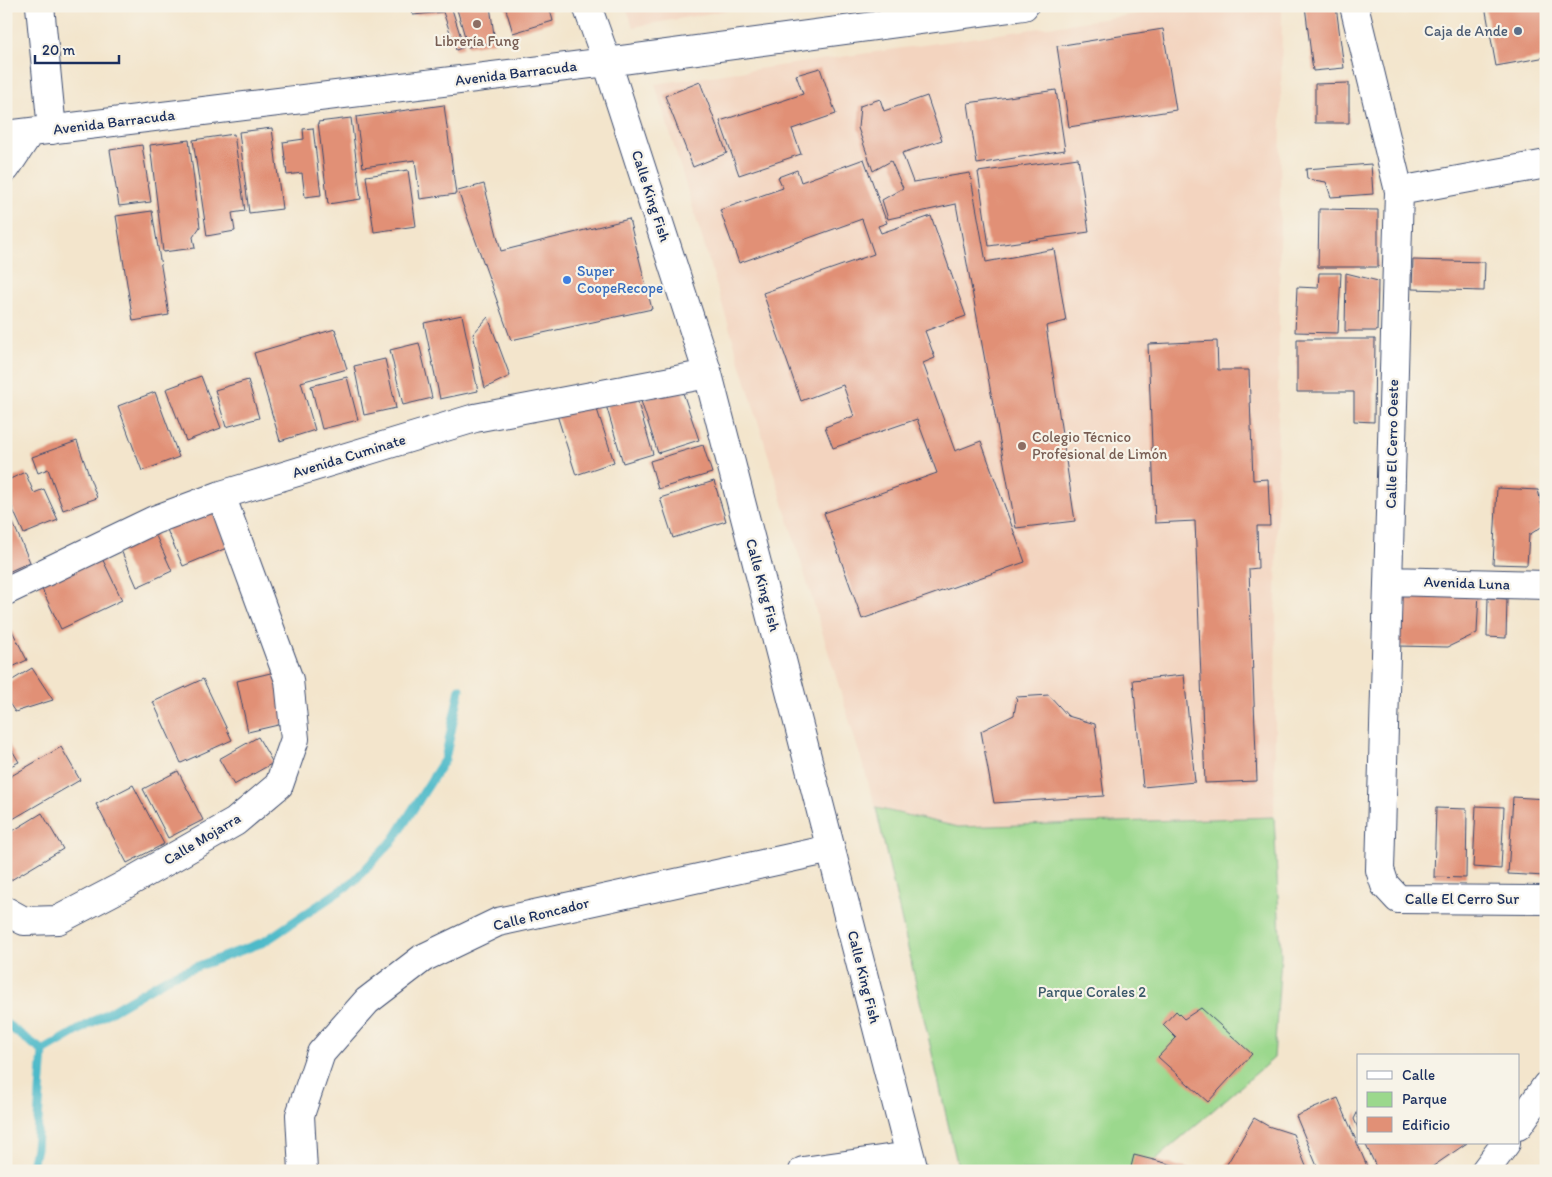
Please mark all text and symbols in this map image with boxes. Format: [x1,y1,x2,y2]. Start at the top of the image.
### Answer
marker: Librería Fung [471,18,483,30]
place label: Caja de Ande [1424,22,1508,40]
marker: Caja de Ande [1512,25,1524,37]
scale bar [35,32,119,64]
place label: Librería Fung [435,32,520,50]
text: 20 m [42,41,76,59]
street label: Avenida Barracuda [454,57,578,89]
street label: Avenida Barracuda [52,106,176,138]
street label: Calle King Fish [628,148,674,244]
place label: Super CoopeRecope [577,262,663,297]
marker: Super CoopeRecope [561,274,573,286]
street label: Calle El Cerro Oeste [1382,379,1402,509]
place label: Colegio Técnico Profesional de Limón [1032,428,1167,463]
street label: Avenida Cuminate [290,430,408,482]
marker: Colegio Técnico Profesional de Limón [1016,440,1028,452]
street label: Calle King Fish [742,537,784,633]
street label: Avenida Luna [1424,573,1511,594]
street label: Calle Mojarra [160,809,244,869]
street label: Calle El Cerro Sur [1405,890,1519,908]
street label: Calle Roncador [491,893,591,935]
street label: Calle King Fish [844,929,884,1025]
park label: Parque Corales 2 [1038,983,1146,1001]
legend [1357,1054,1520,1144]
text: Calle [1402,1066,1435,1084]
text: Parque [1402,1090,1447,1108]
text: Edificio [1402,1116,1450,1134]

